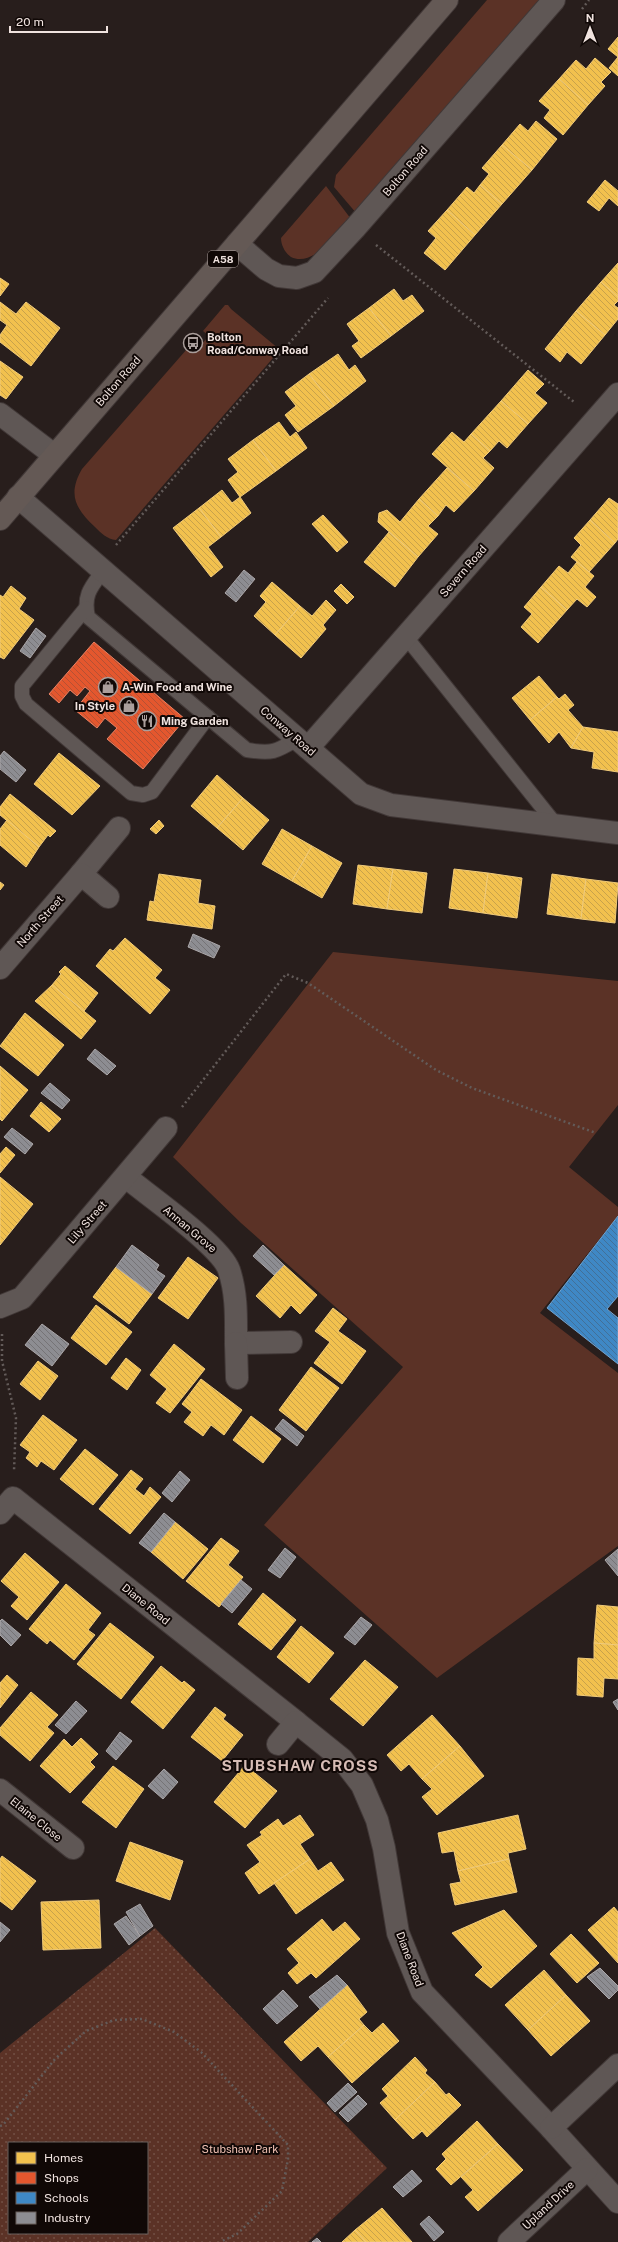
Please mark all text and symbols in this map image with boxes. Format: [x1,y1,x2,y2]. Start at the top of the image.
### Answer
scale bar [10,8,107,34]
north arrow [570,8,610,48]
text: N [586,12,594,24]
text: 20 m [16,15,44,29]
street label: Bolton Road [380,144,430,198]
road number: A58 [208,251,238,267]
place label: Bolton Road/Conway Road [207,331,308,356]
bus stop icon: Bolton Road/Conway Road [182,332,204,354]
street label: Bolton Road [93,354,143,408]
street label: Severn Road [437,543,489,599]
shop icon: A-Win Food and Wine [97,676,119,698]
place label: A-Win Food and Wine [122,681,232,693]
shop icon: In Style [118,695,140,717]
place label: In Style [75,700,115,712]
street label: Conway Road [258,704,318,758]
restaurant icon: Ming Garden [136,710,158,732]
place label: Ming Garden [161,715,229,727]
street label: North Street [14,893,66,949]
street label: Lily Street [65,1198,109,1246]
street label: Annan Grove [161,1203,219,1255]
street label: Diane Road [120,1581,172,1627]
district label: STUBSHAW CROSS [221,1757,379,1774]
street label: Elaine Close [8,1795,64,1843]
street label: Diane Road [394,1930,426,1988]
legend [8,2142,148,2234]
park label: Stubshaw Park [202,2143,278,2155]
text: Homes [44,2151,83,2165]
text: Shops [44,2171,79,2185]
street label: Upland Drive [520,2178,576,2232]
text: Schools [44,2191,89,2205]
text: Industry [44,2211,91,2225]

